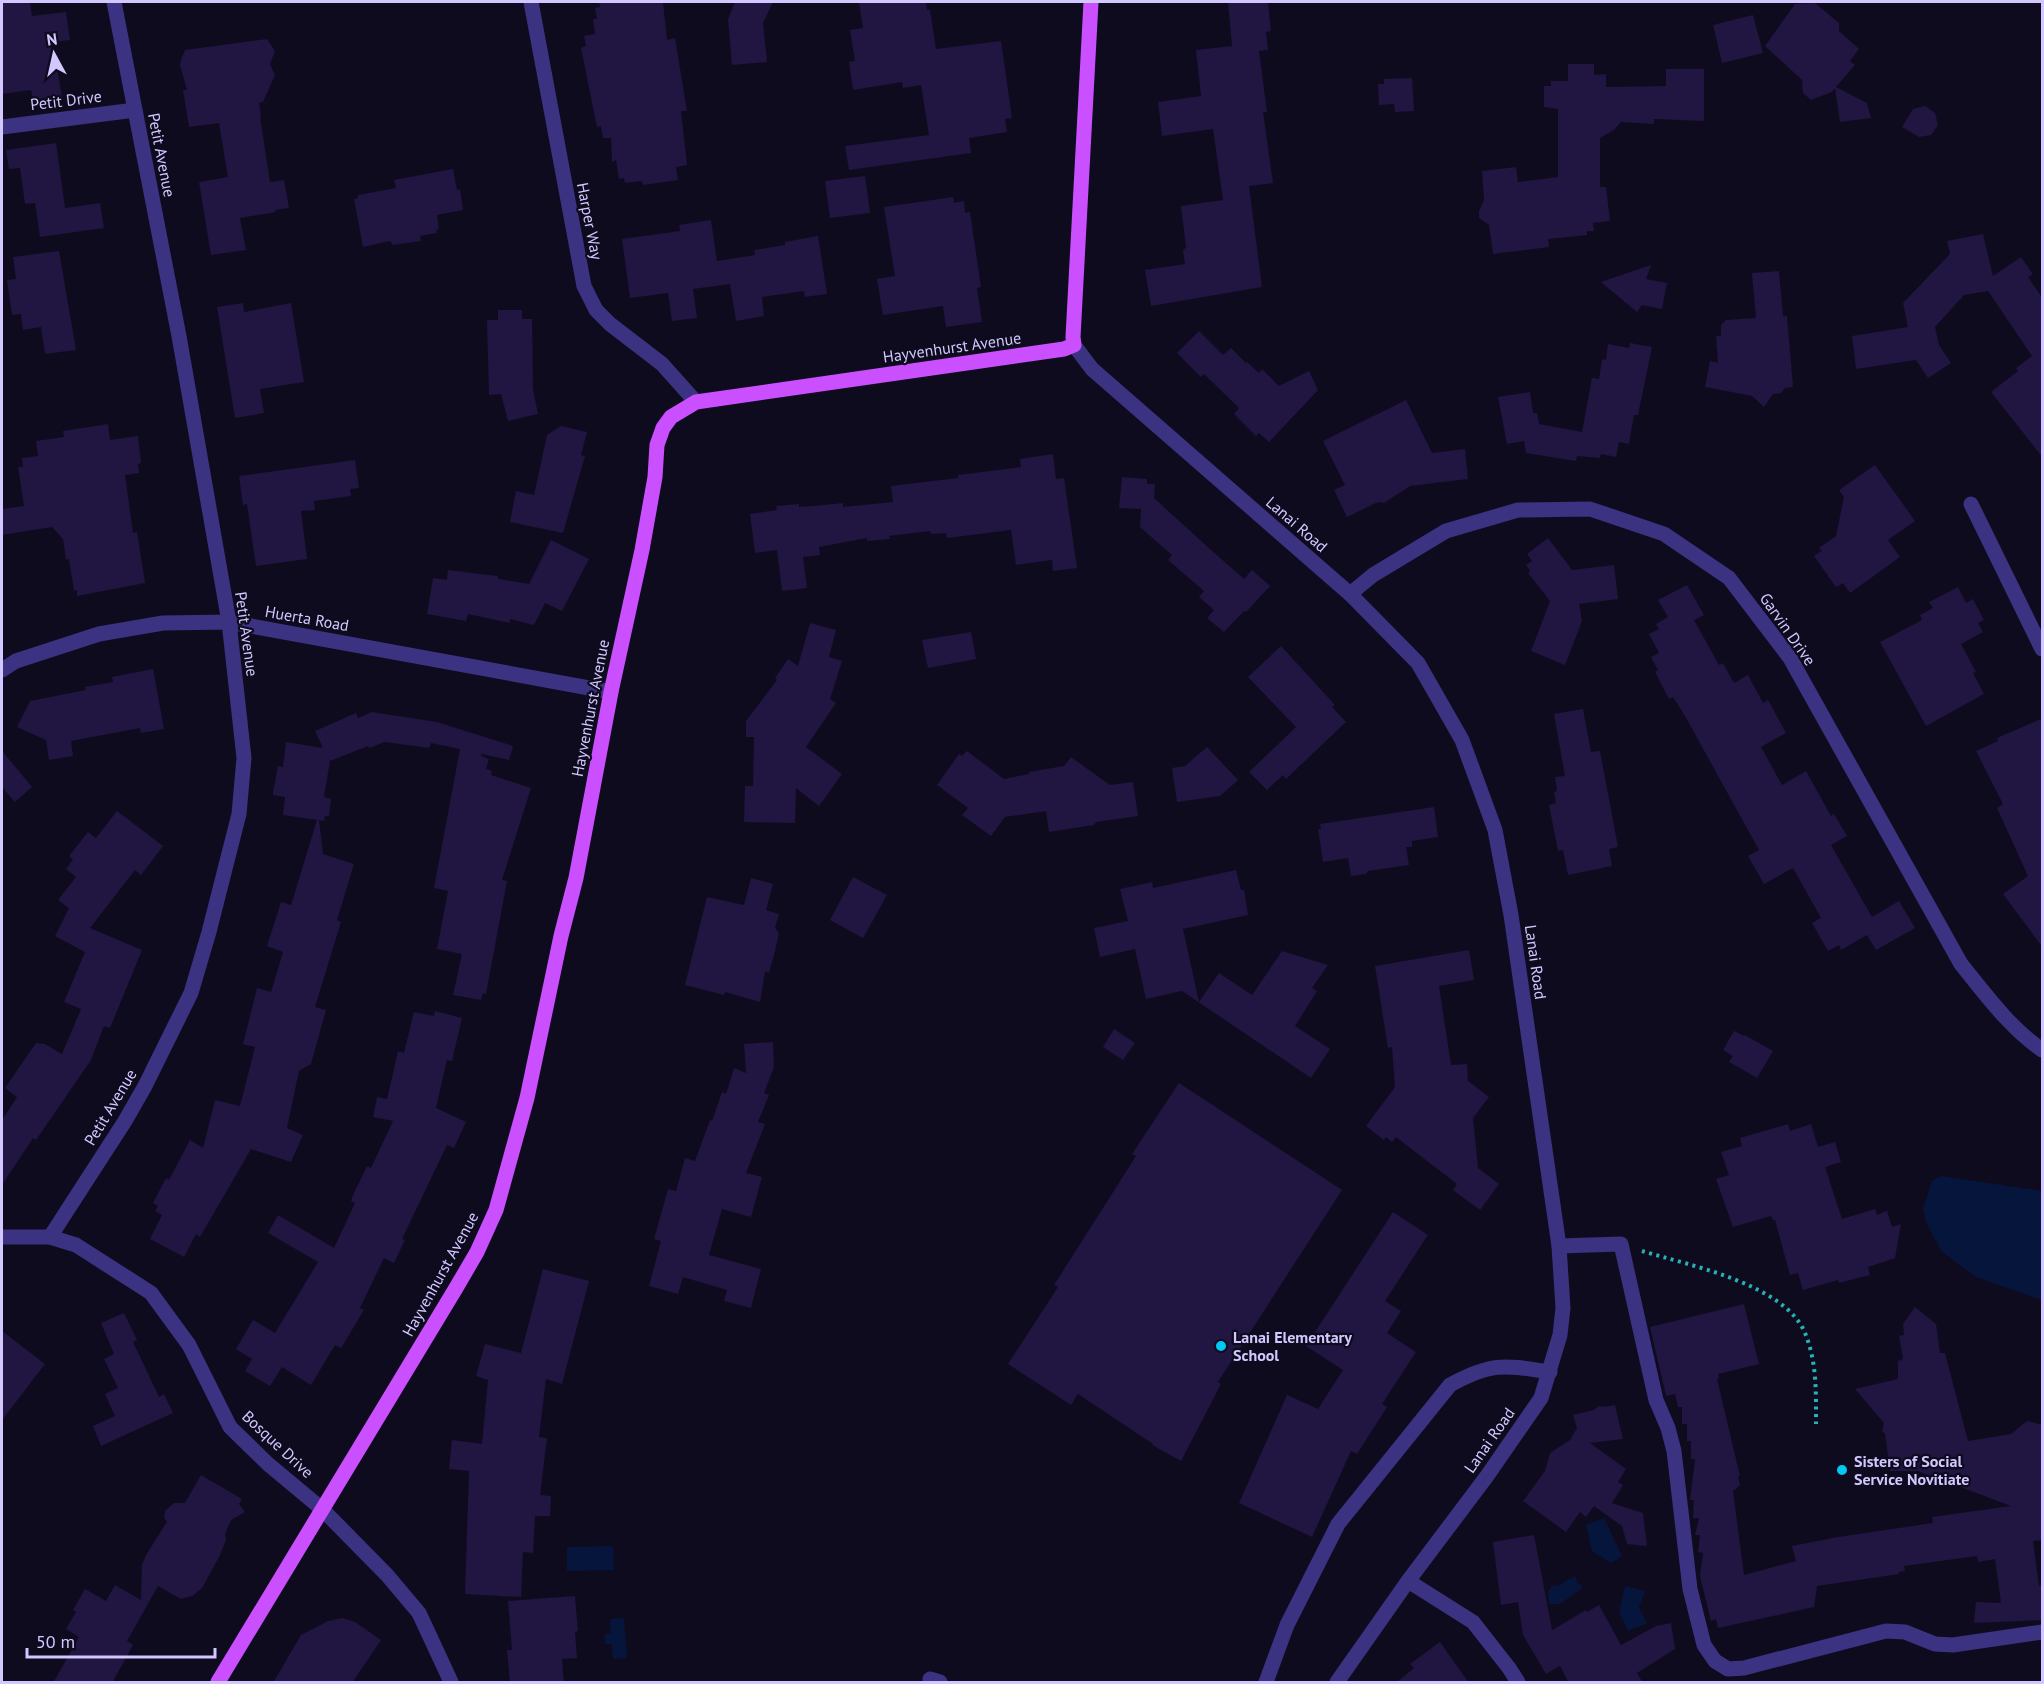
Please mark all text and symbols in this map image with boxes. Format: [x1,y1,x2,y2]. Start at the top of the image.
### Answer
north arrow [24,24,84,84]
text: N [45,29,59,50]
street label: Petit Drive [29,86,103,114]
street label: Petit Avenue [144,111,180,199]
street label: Harper Way [573,181,607,262]
street label: Hayvenhurst Avenue [882,327,1022,367]
street label: Lanai Road [1262,492,1332,556]
street label: Garvin Drive [1756,589,1820,669]
street label: Petit Avenue [231,590,263,678]
street label: Huerta Road [263,601,351,635]
street label: Hayvenhurst Avenue [567,638,613,778]
street label: Lanai Road [1521,923,1551,1001]
street label: Petit Avenue [79,1065,141,1149]
street label: Hayvenhurst Avenue [397,1208,483,1340]
place label: Lanai Elementary School [1233,1327,1352,1365]
marker: Lanai Elementary School [1214,1339,1228,1353]
street label: Lanai Road [1459,1404,1519,1476]
street label: Bosque Drive [238,1406,318,1482]
place label: Sisters of Social Service Novitiate [1854,1451,1969,1489]
marker: Sisters of Social Service Novitiate [1835,1463,1849,1477]
scale bar [27,1621,214,1659]
text: 50 m [36,1630,75,1653]

